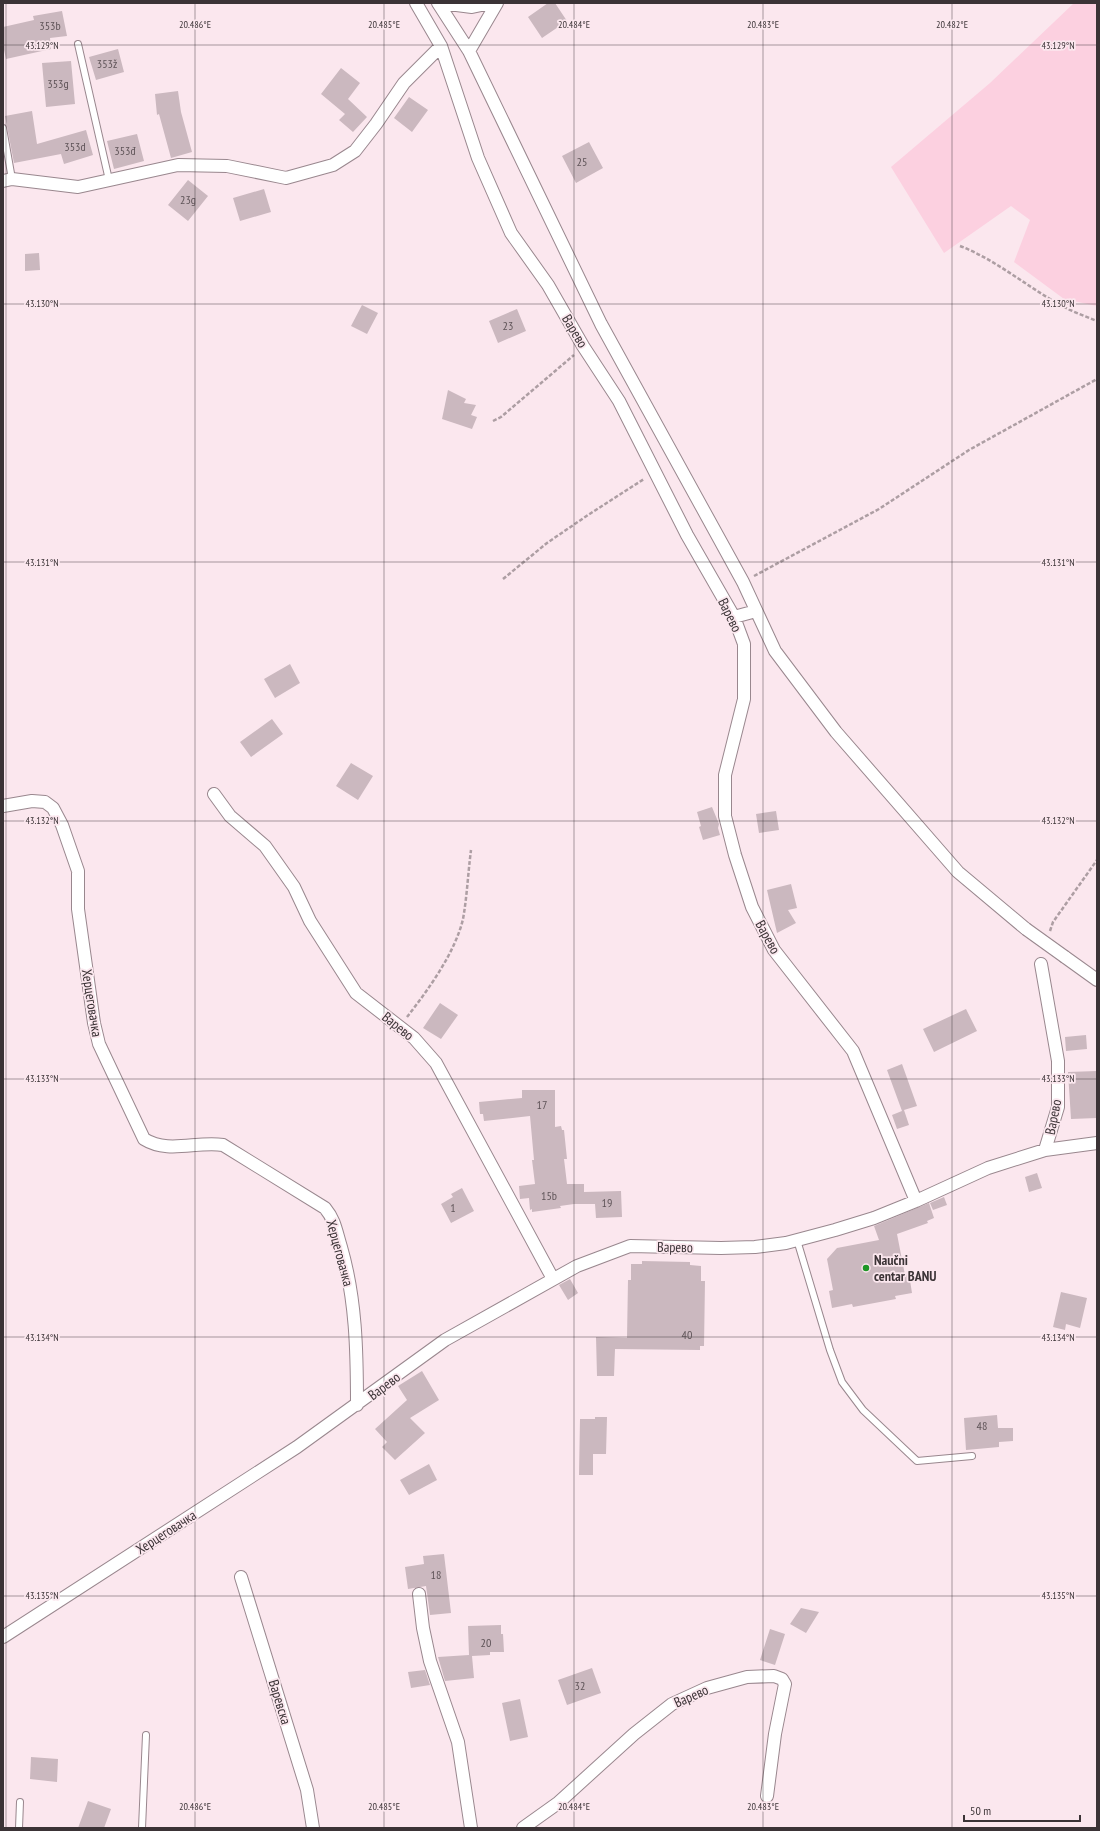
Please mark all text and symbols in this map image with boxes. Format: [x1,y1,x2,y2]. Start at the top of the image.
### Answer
house number: 353b [39,18,61,33]
text: 20.486°E [179,18,211,31]
text: 20.485°E [368,18,400,31]
text: 20.484°E [558,18,590,31]
text: 20.483°E [747,18,779,31]
text: 20.482°E [936,18,968,31]
text: 43.129°N [25,39,59,52]
text: 43.129°N [1041,39,1075,52]
house number: 353ž [97,56,117,71]
house number: 353g [47,76,69,91]
house number: 353d [64,139,86,154]
house number: 353đ [114,143,136,158]
house number: 25 [577,154,587,169]
house number: 23g [180,192,196,207]
text: 43.130°N [25,297,59,310]
text: 43.130°N [1041,297,1075,310]
street label: Варево [558,311,592,351]
house number: 23 [503,318,513,333]
text: 43.131°N [25,556,59,569]
text: 43.131°N [1041,556,1075,569]
street label: Варево [714,595,746,635]
text: 43.132°N [25,814,59,827]
text: 43.132°N [1041,814,1075,827]
street label: Варево [751,917,785,957]
street label: Херцеговачка [78,968,106,1038]
street label: Варево [378,1008,418,1044]
text: 43.133°N [25,1072,59,1085]
text: 43.133°N [1041,1072,1075,1085]
house number: 17 [537,1097,547,1112]
street label: Варево [1041,1098,1065,1136]
house number: 15b [541,1188,557,1203]
house number: 19 [602,1195,612,1210]
house number: 1 [450,1200,456,1215]
street label: Херцеговачка [322,1218,358,1288]
street label: Варево [657,1238,693,1256]
place label: Naučni centar BANU [874,1251,936,1285]
marker: Naučni centar BANU [861,1263,871,1273]
house number: 40 [682,1327,692,1342]
text: 43.134°N [25,1331,59,1344]
text: 43.134°N [1041,1331,1075,1344]
street label: Варево [364,1368,404,1404]
house number: 48 [977,1418,987,1433]
street label: Херцеговачка [132,1506,200,1558]
house number: 18 [431,1567,441,1582]
text: 43.135°N [25,1589,59,1602]
text: 43.135°N [1041,1589,1075,1602]
house number: 20 [481,1635,491,1650]
street label: Варевска [265,1678,295,1726]
house number: 32 [575,1678,585,1693]
street label: Варево [671,1681,711,1711]
scale bar [964,1797,1080,1823]
text: 20.486°E [179,1800,211,1813]
text: 20.485°E [368,1800,400,1813]
text: 20.484°E [558,1800,590,1813]
text: 20.483°E [747,1800,779,1813]
text: 50 m [970,1803,991,1818]

